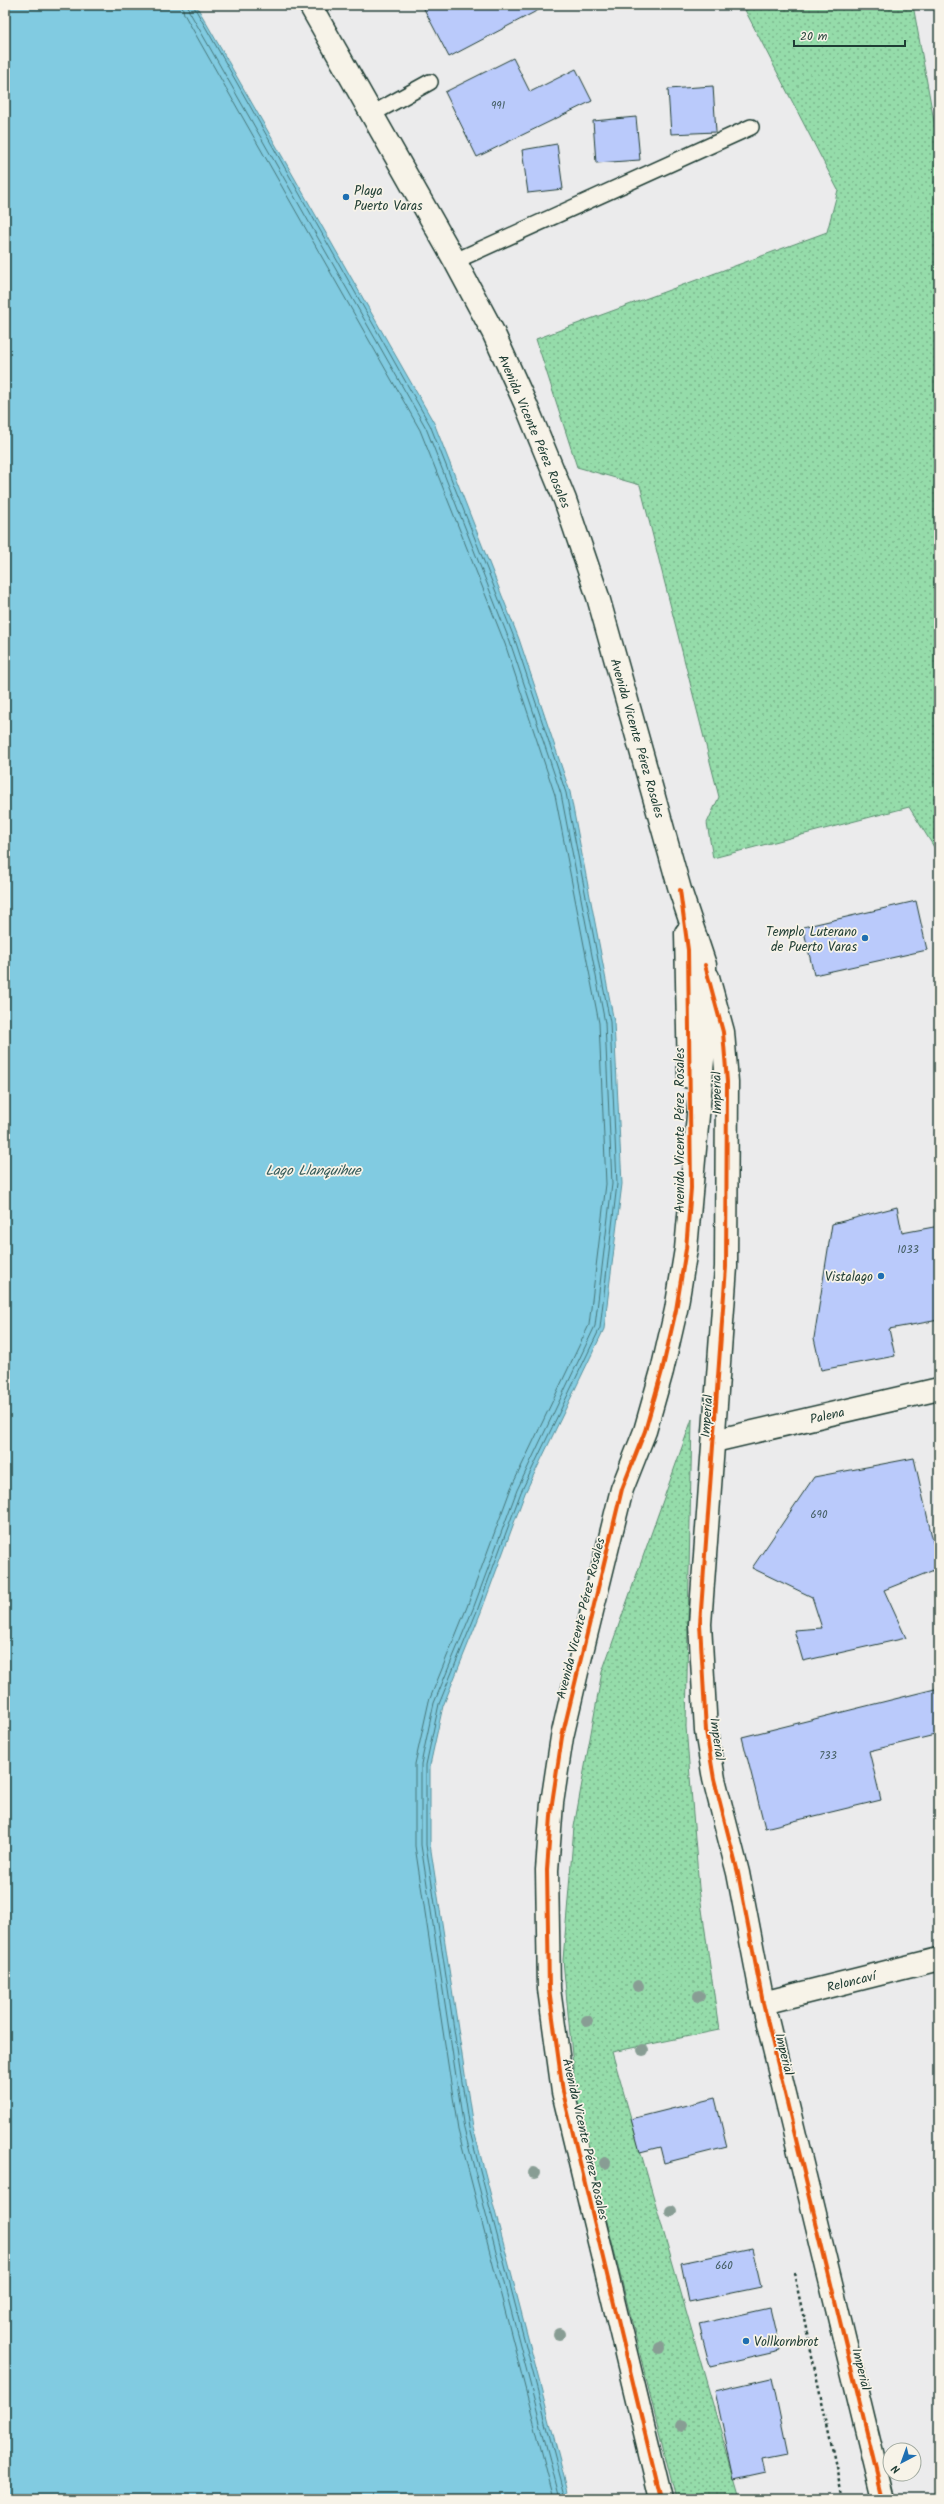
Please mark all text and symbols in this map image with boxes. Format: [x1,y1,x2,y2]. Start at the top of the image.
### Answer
scale bar [794,22,905,48]
text: 20 m [800,27,828,46]
house number: 991 [491,97,505,115]
place label: Playa Puerto Varas [354,181,423,217]
marker: Playa Puerto Varas [341,192,351,202]
street label: Avenida Vicente Pérez Rosales [492,351,576,512]
street label: Avenida Vicente Pérez Rosales [604,656,670,821]
place label: Templo Luterano de Puerto Varas [766,922,857,958]
marker: Templo Luterano de Puerto Varas [860,933,870,943]
street label: Avenida Vicente Pérez Rosales [670,1047,691,1213]
street label: Imperial [707,1071,728,1115]
water label: Lago Llanquihue [265,1160,362,1182]
house number: 1033 [897,1241,919,1259]
place label: Vistalago [825,1267,873,1288]
marker: Vistalago [876,1271,886,1281]
street label: Imperial [696,1394,719,1438]
street label: Palena [808,1402,847,1431]
house number: 690 [811,1506,828,1524]
street label: Avenida Vicente Pérez Rosales [551,1535,612,1701]
street label: Imperial [703,1716,730,1762]
house number: 733 [819,1747,837,1765]
street label: Reloncaví [825,1966,880,1999]
street label: Imperial [768,2031,799,2078]
street label: Avenida Vicente Pérez Rosales [556,2056,613,2223]
house number: 660 [715,2257,733,2275]
place label: Vollkornbrot [754,2332,819,2353]
marker: Vollkornbrot [741,2336,751,2346]
street label: Imperial [845,2346,876,2393]
north arrow [882,2442,922,2482]
text: N [888,2460,905,2478]

